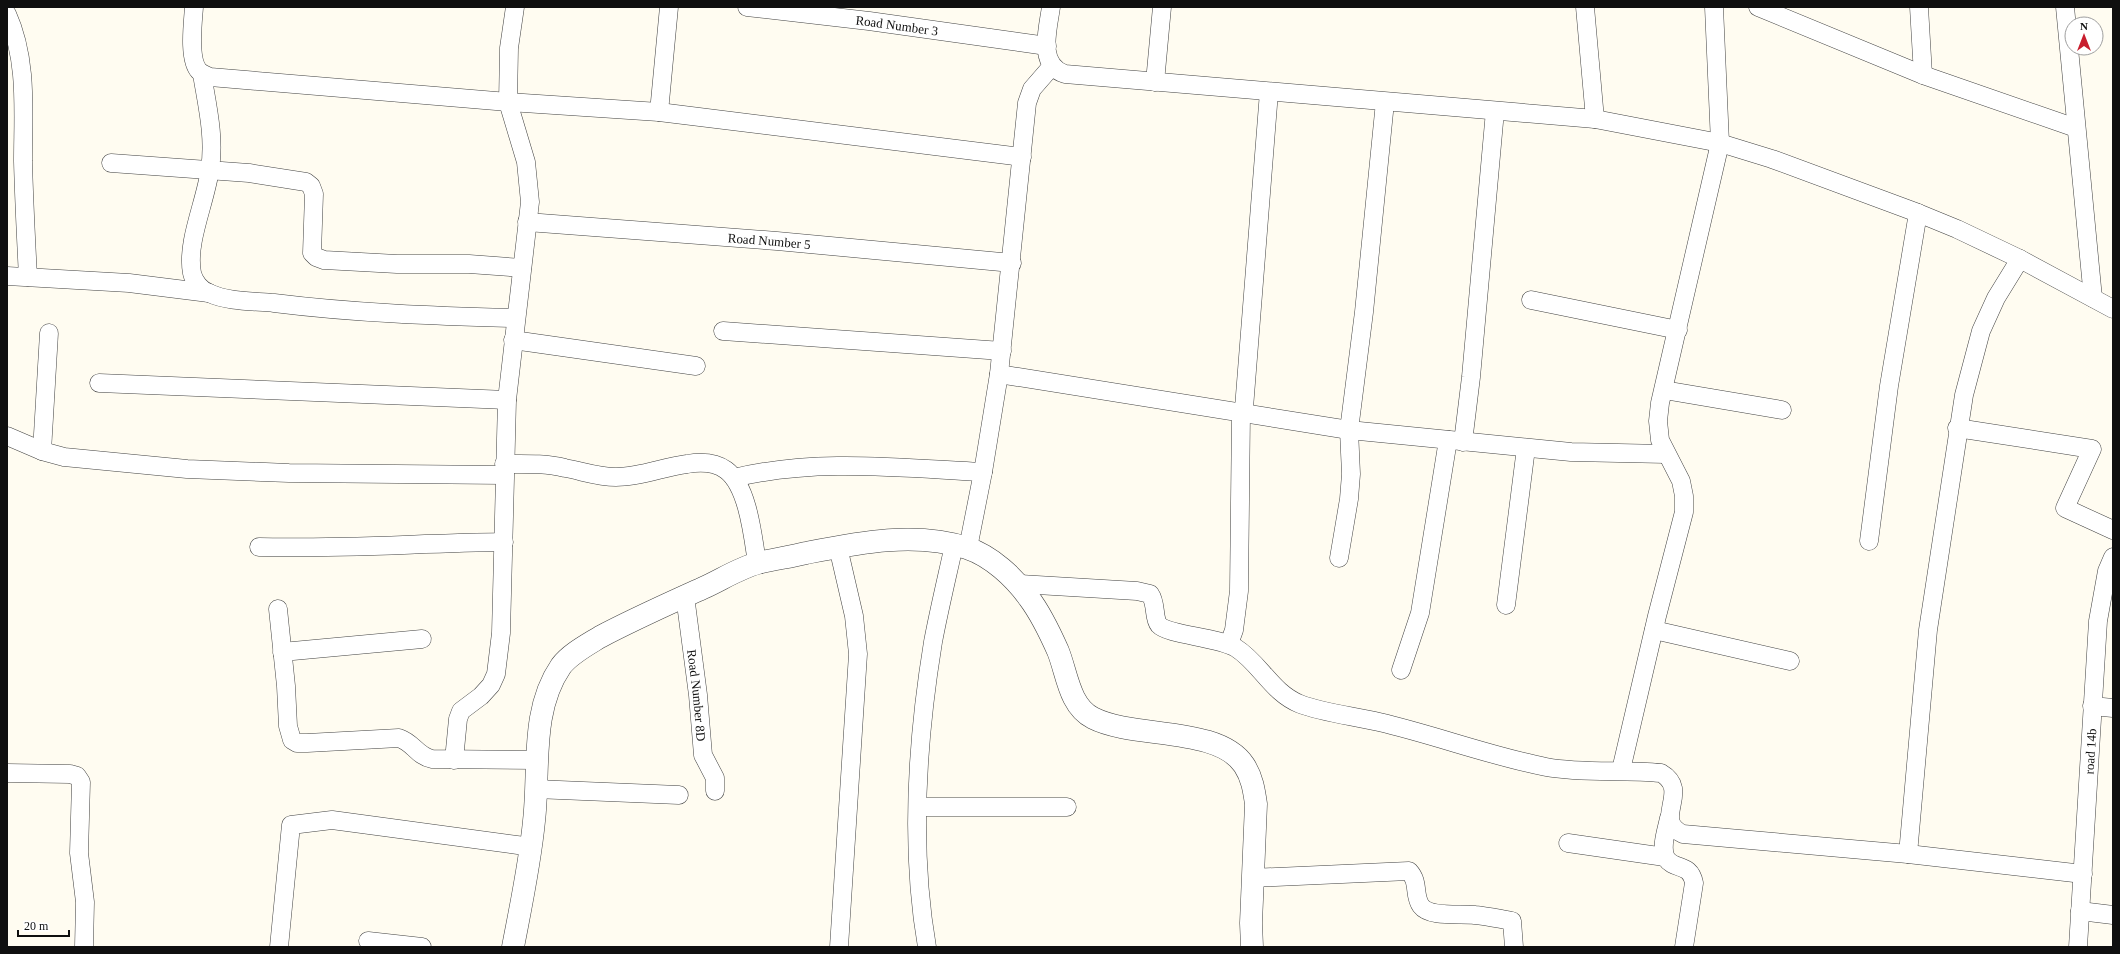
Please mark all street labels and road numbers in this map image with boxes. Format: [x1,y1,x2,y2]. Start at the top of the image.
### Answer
street label: Road Number 3 [855,13,939,39]
street label: Road Number 5 [727,230,811,252]
street label: Road Number 8D [684,648,709,742]
street label: road 14b [2082,728,2099,775]

